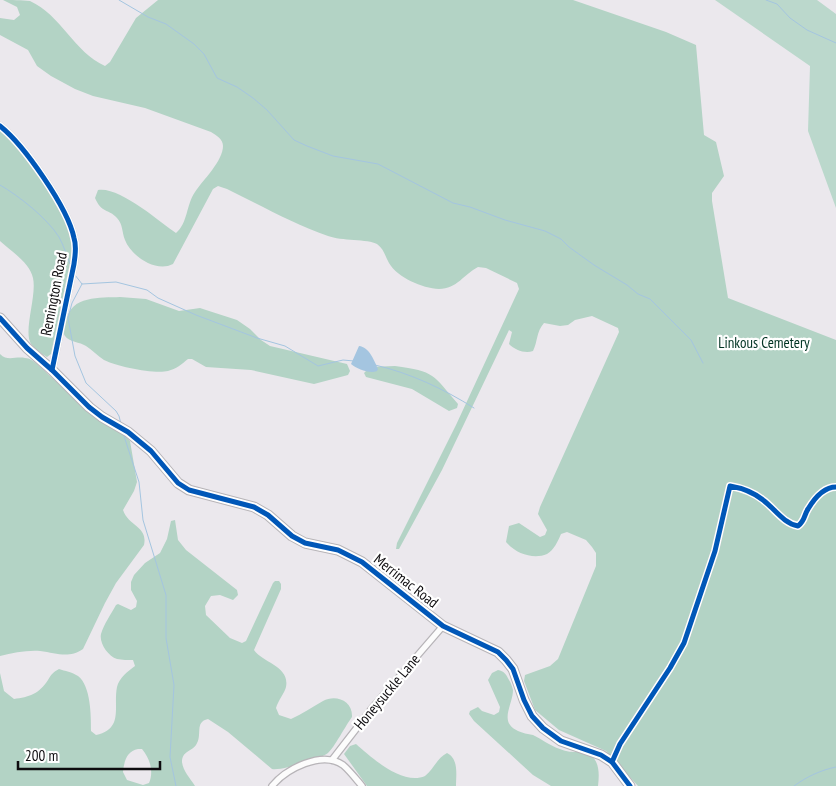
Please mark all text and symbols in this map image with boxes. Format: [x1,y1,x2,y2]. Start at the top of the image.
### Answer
street label: Remington Road [36,250,71,337]
park label: Linkous Cemetery [718,333,810,352]
street label: Merrimac Road [370,549,442,612]
street label: Honeysuckle Lane [349,650,424,733]
scale bar [18,738,160,770]
text: 200 m [25,746,58,765]

